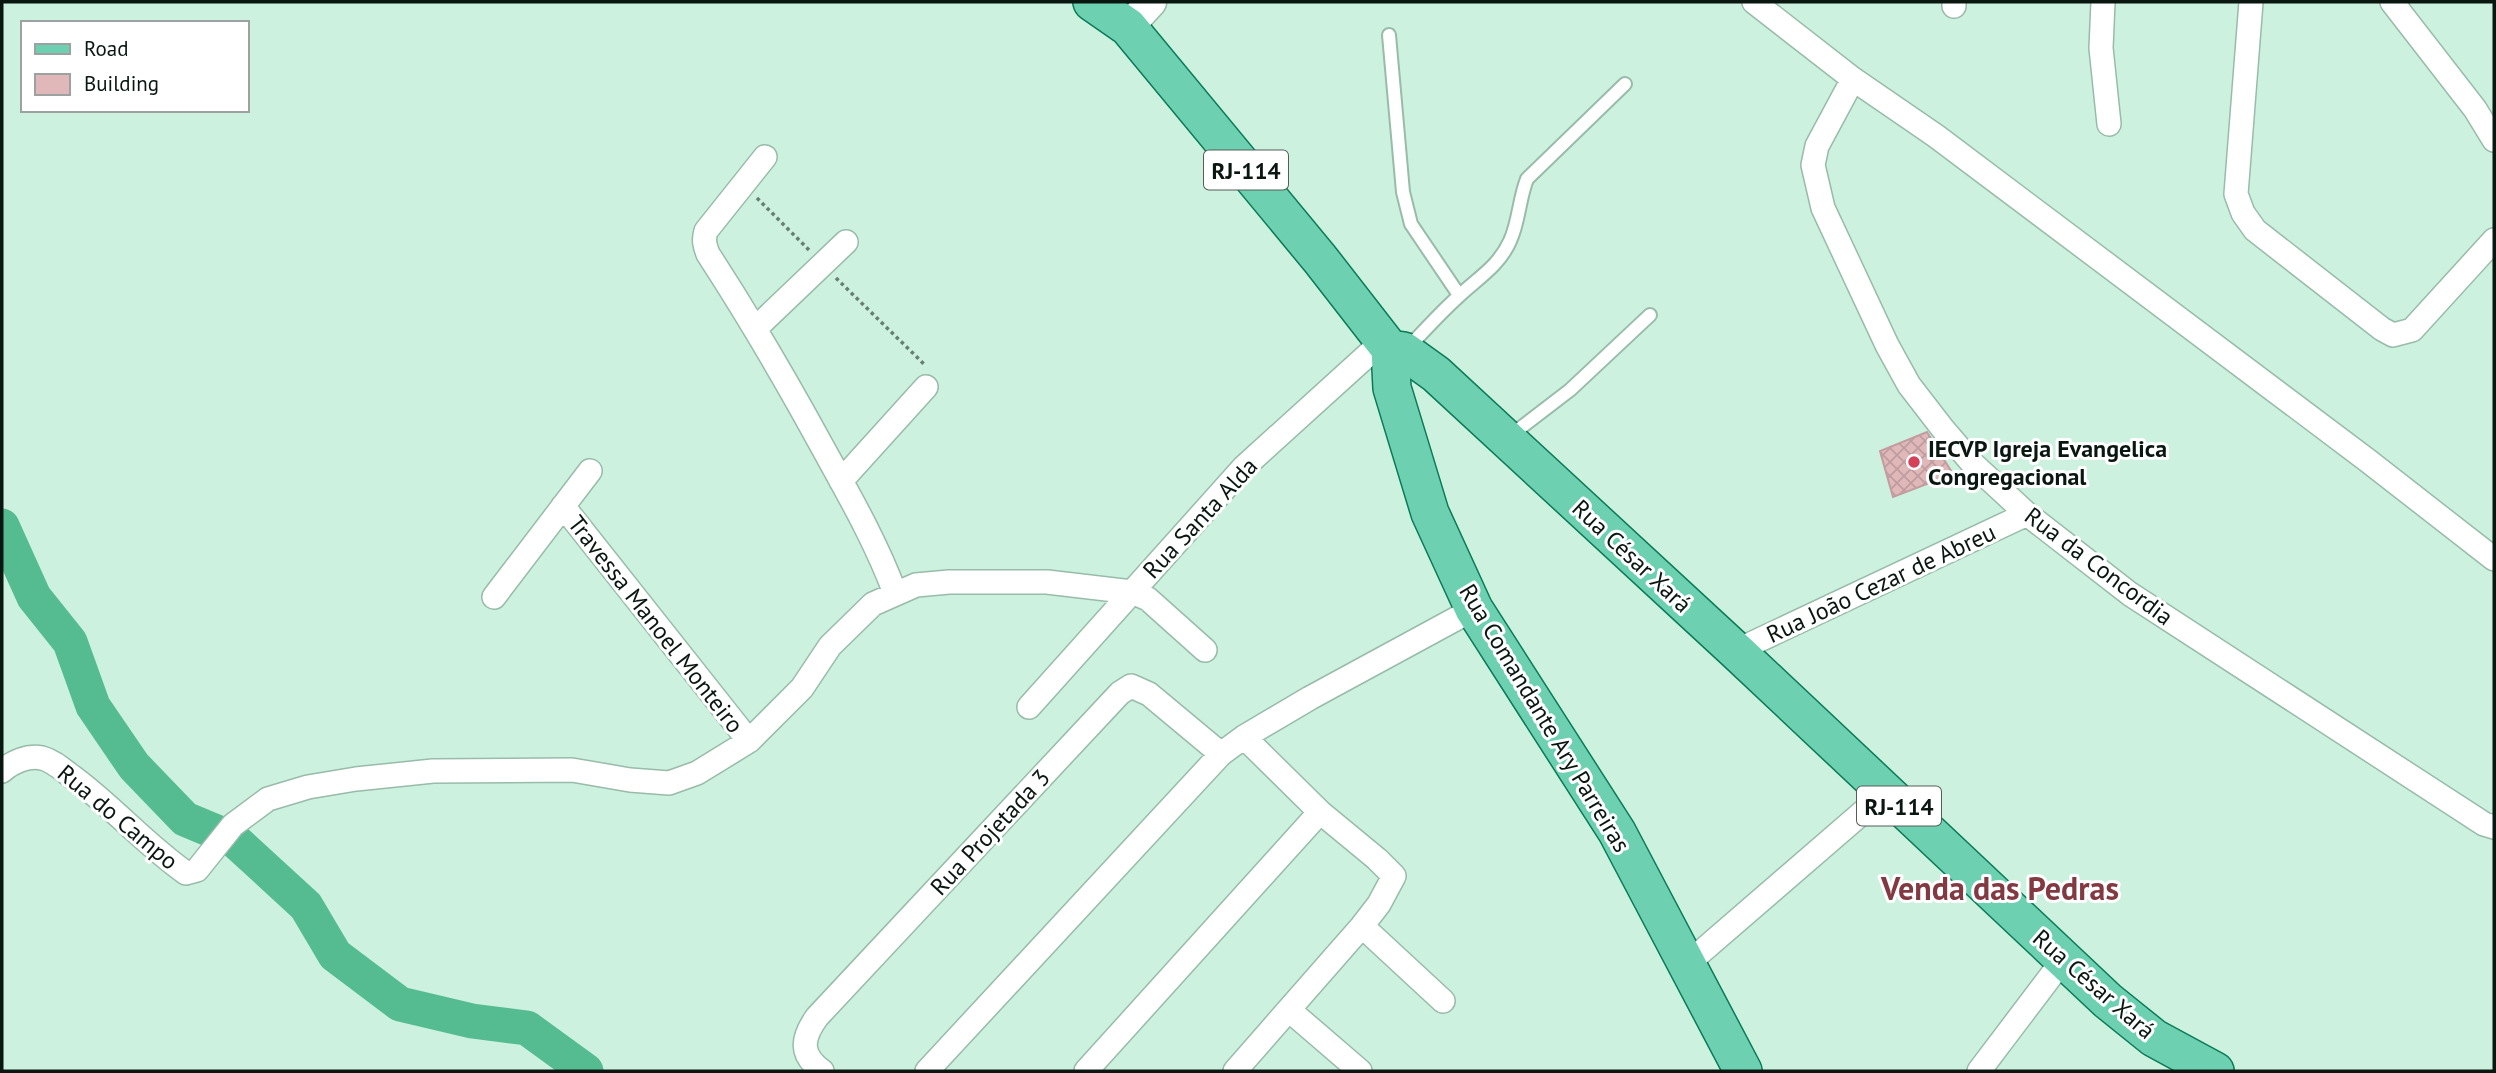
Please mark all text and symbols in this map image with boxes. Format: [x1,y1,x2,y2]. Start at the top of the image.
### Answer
legend [21,21,248,112]
text: Road [84,35,128,62]
text: Building [84,70,159,97]
road number: RJ-114 [1204,150,1288,190]
place label: IECVP Igreja Evangelica Congregacional [1928,433,2167,492]
street label: Rua Santa Alda [1136,451,1264,585]
marker: IECVP Igreja Evangelica Congregacional [1906,454,1922,470]
street label: Rua César Xará [1566,493,1698,619]
street label: Rua da Concordia [2019,500,2179,632]
street label: Travessa Manoel Monteiro [561,509,751,739]
street label: Rua João Cezar de Abreu [1761,516,2001,650]
street label: Rua Comandante Ary Parreiras [1452,578,1638,858]
street label: Rua do Campo [51,758,185,876]
street label: Rua Projetada 3 [923,762,1057,902]
road number: RJ-114 [1857,786,1941,826]
district label: Venda das Pedras [1880,867,2119,909]
street label: Rua César Xará [2026,922,2162,1046]

